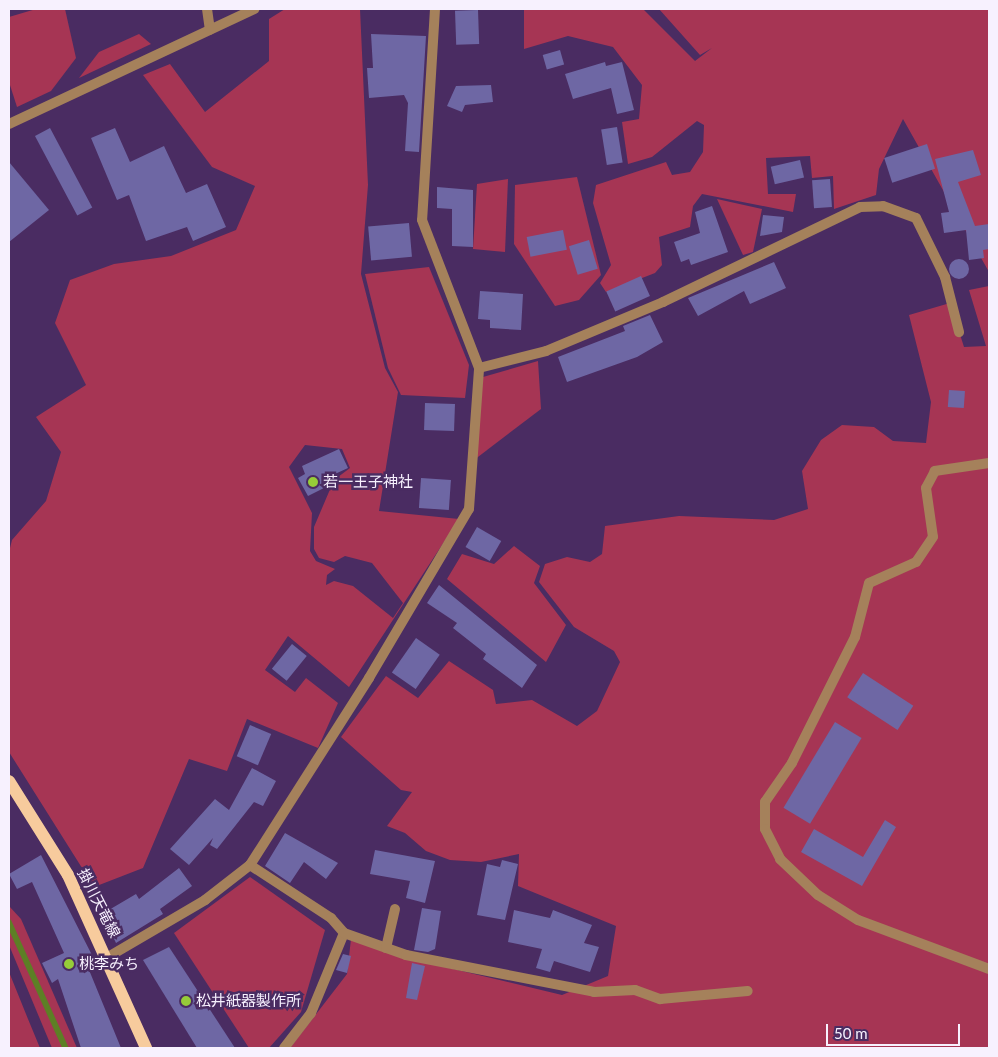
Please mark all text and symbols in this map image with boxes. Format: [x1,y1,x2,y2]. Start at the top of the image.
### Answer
place label: 若一王子神社 [323,473,413,491]
marker: 若一王子神社 [307,476,319,488]
street label: 掛川天竜線 [74,866,124,940]
place label: 桃李みち [79,955,139,973]
marker: 桃李みち [63,958,75,970]
place label: 松井紙器製作所 [196,992,301,1010]
marker: 松井紙器製作所 [180,995,192,1007]
scale bar [828,1014,962,1046]
text: 50 m [834,1024,868,1042]

